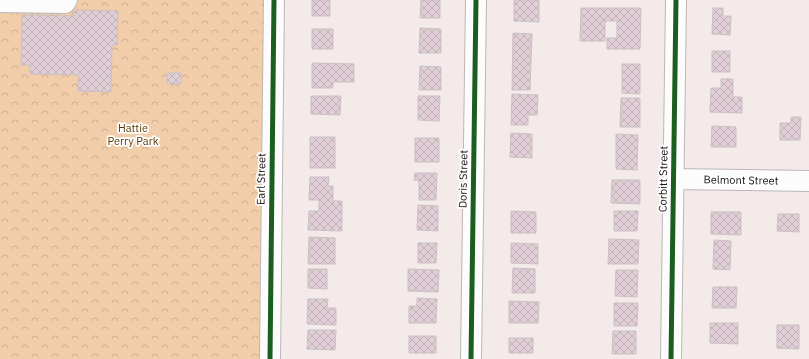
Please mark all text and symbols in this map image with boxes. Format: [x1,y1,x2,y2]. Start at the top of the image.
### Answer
park label: Hattie Perry Park [107,121,159,148]
street label: Corbitt Street [655,145,671,212]
street label: Doris Street [455,150,471,208]
street label: Earl Street [254,153,268,205]
street label: Belmont Street [703,172,779,188]

